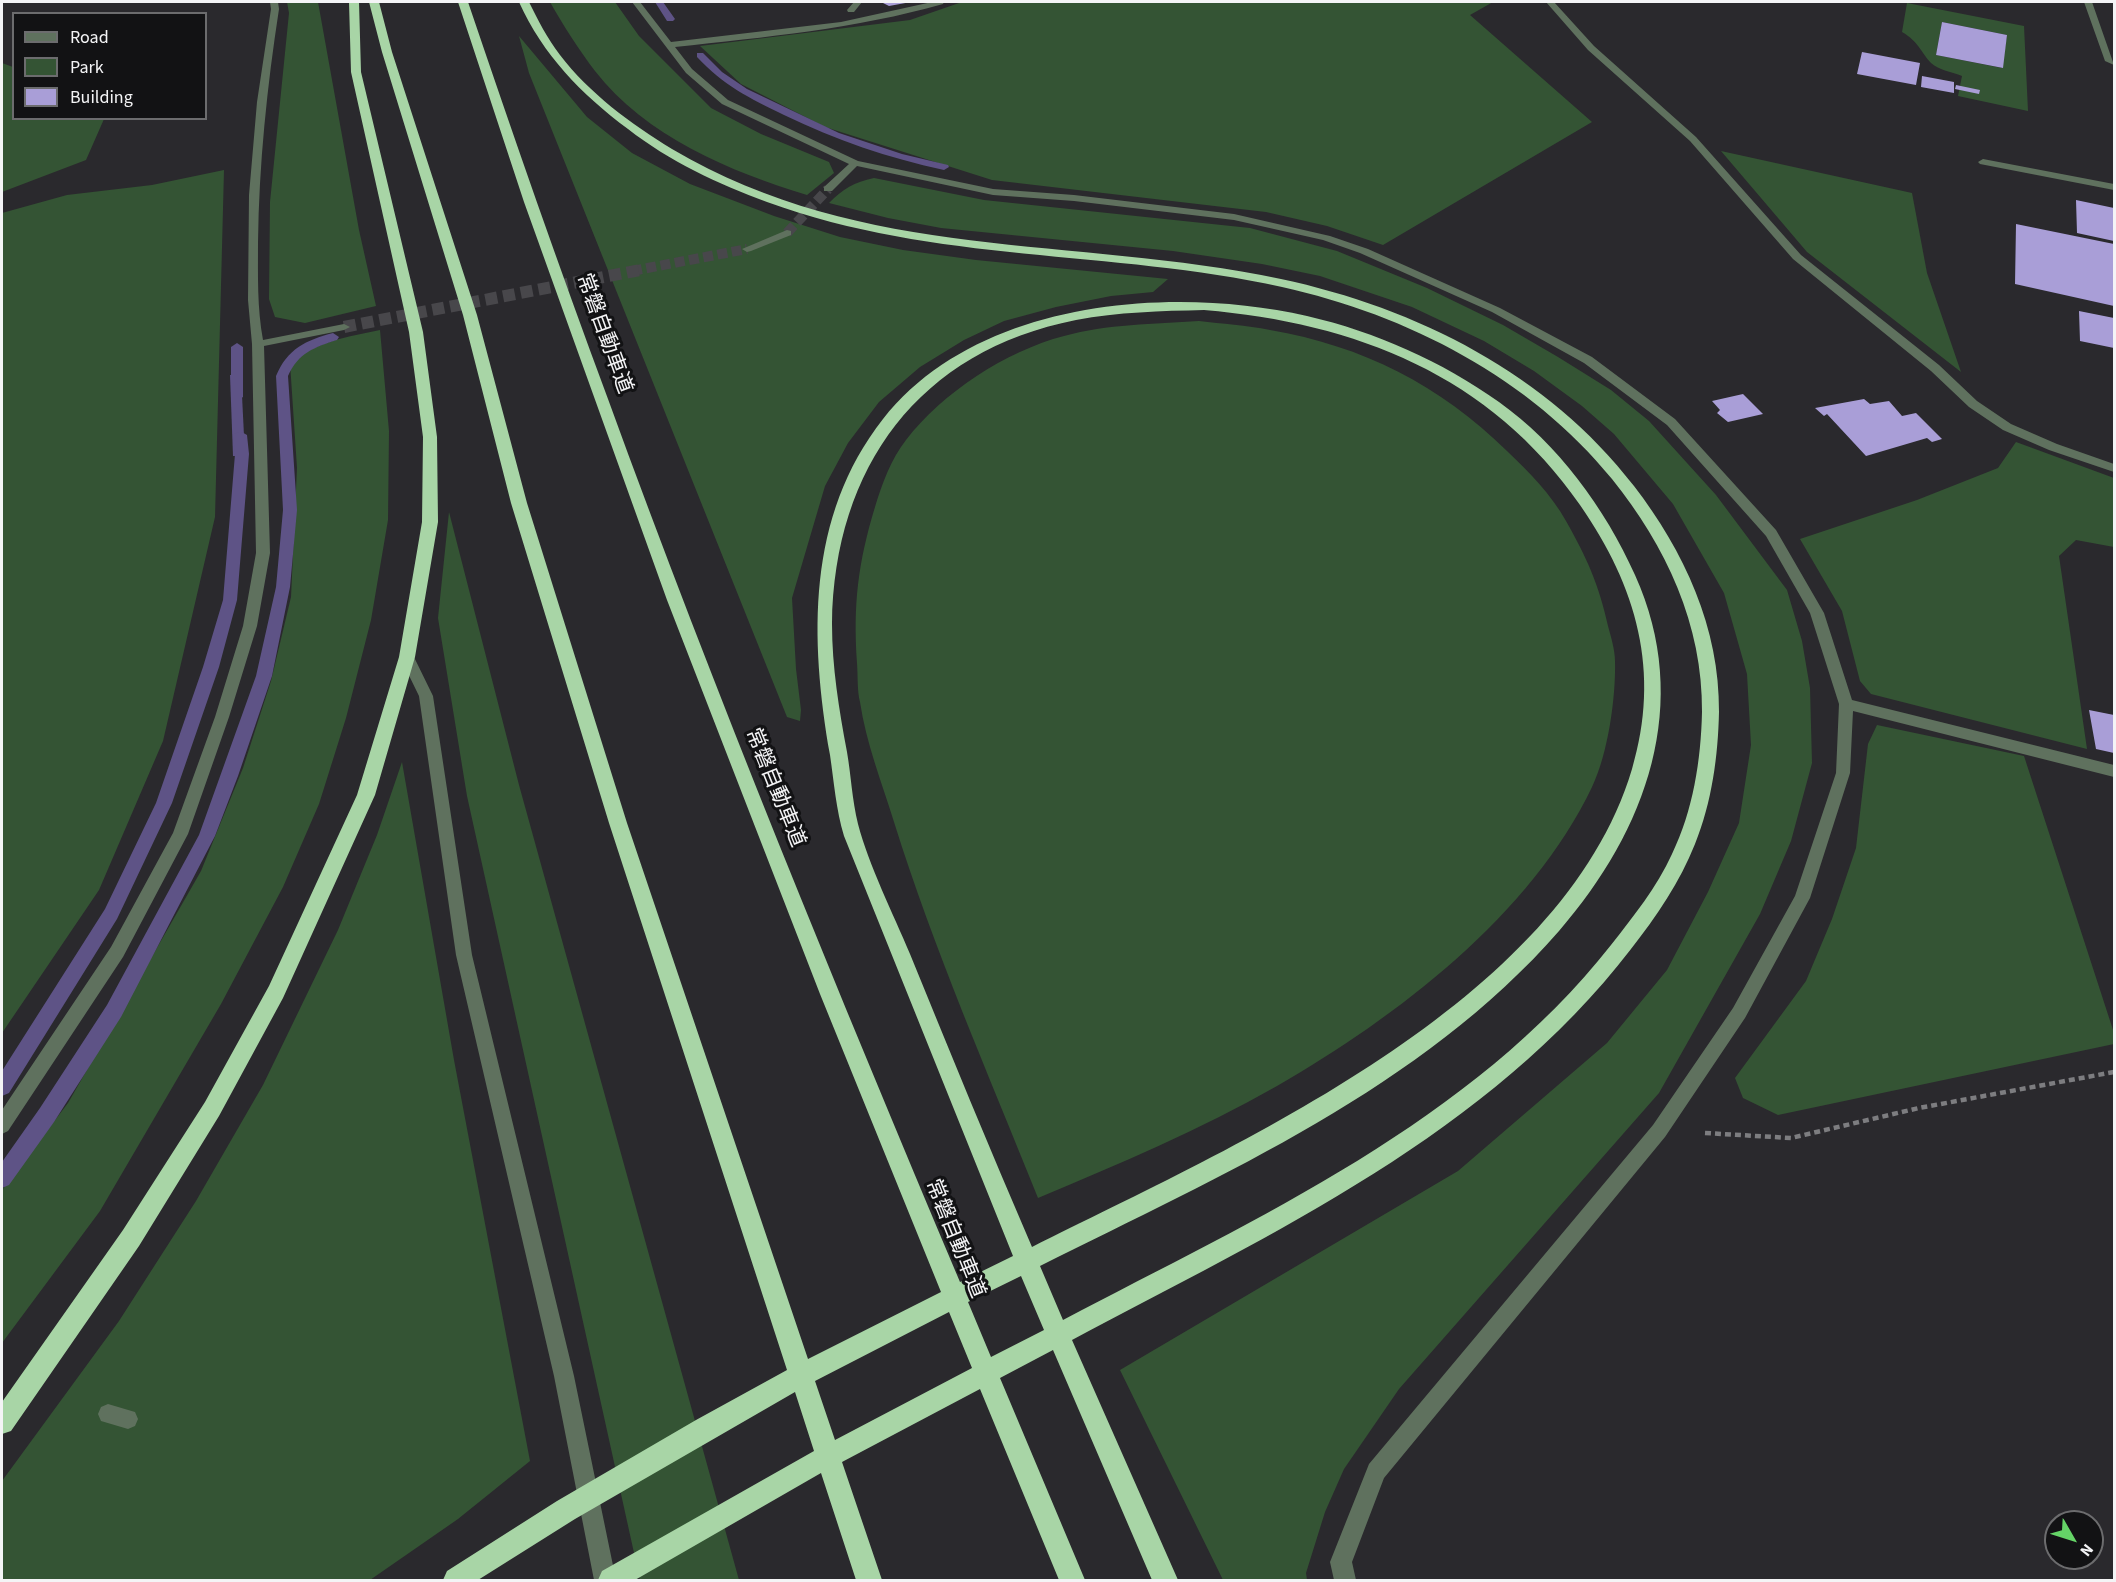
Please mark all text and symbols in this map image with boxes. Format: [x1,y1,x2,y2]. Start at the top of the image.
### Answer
legend [12,12,207,120]
text: Road [70,25,109,50]
text: Park [70,55,104,80]
text: Building [70,85,133,110]
street label: 常磐自動車道 [570,270,636,398]
street label: 常磐自動車道 [739,725,809,851]
street label: 常磐自動車道 [919,1176,989,1302]
north arrow [2044,1510,2104,1570]
text: N [2075,1539,2098,1561]

